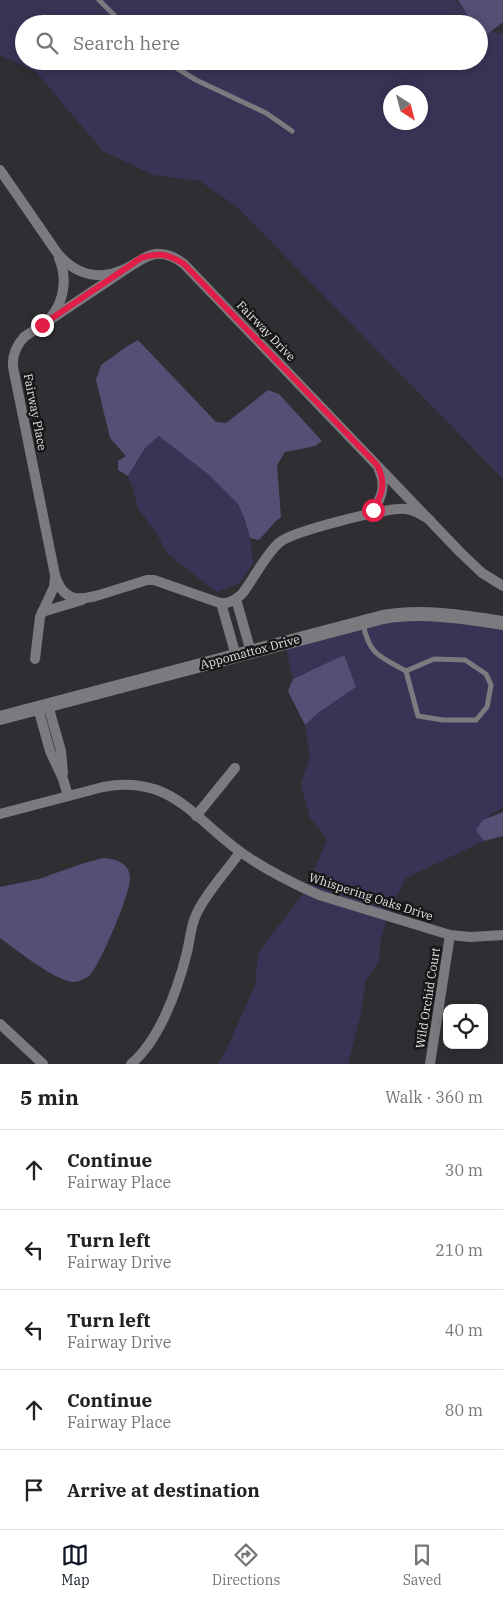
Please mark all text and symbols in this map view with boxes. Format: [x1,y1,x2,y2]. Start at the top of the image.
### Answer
search box [15,15,488,70]
icon: search [33,29,61,57]
text: Search here [73,31,180,55]
north arrow [383,85,428,130]
street label: Fairway Drive [234,297,299,364]
route end [31,314,54,337]
street label: Fairway Place [21,372,50,452]
route start [362,499,385,522]
street label: Appomattox Drive [199,631,301,672]
street label: Whispering Oaks Drive [307,869,435,924]
street label: Wild Orchid Court [412,946,443,1049]
map controls [443,1004,488,1049]
button: locate [443,1004,488,1049]
text: 5 min [20,1083,79,1111]
text: Walk · 360 m [385,1087,483,1107]
text: Continue [67,1148,152,1172]
icon: ahead [20,1156,48,1184]
text: 30 m [445,1160,483,1180]
text: Fairway Place [67,1172,171,1192]
text: Turn left [67,1228,150,1252]
icon: left [20,1236,48,1264]
text: 210 m [435,1240,483,1260]
text: Fairway Drive [67,1252,171,1272]
text: Turn left [67,1308,150,1332]
icon: left [20,1316,48,1344]
text: 40 m [445,1320,483,1340]
text: Fairway Drive [67,1332,171,1352]
text: Continue [67,1388,152,1412]
icon: ahead [20,1396,48,1424]
text: 80 m [445,1400,483,1420]
text: Fairway Place [67,1412,171,1432]
icon: arrive [20,1476,48,1504]
text: Arrive at destination [67,1478,260,1502]
tab: Map [61,1541,90,1589]
tab: Directions [212,1541,280,1589]
tab: Saved [403,1541,442,1589]

